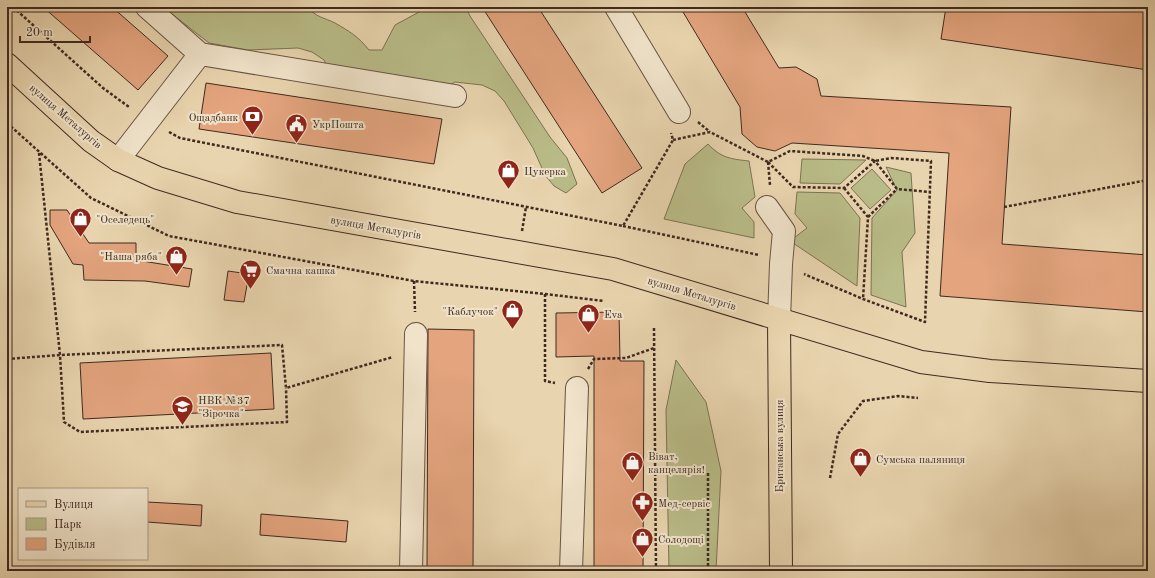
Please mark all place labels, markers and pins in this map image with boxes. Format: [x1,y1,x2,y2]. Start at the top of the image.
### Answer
bank icon: Ощадбанк [240,104,266,137]
public building icon: УкрПошта [284,111,310,144]
place label: Ощадбанк [189,113,238,124]
place label: УкрПошта [312,120,364,131]
shop icon: Цукерка [496,158,522,191]
place label: Цукерка [524,167,566,178]
shop icon: "Оселедець" [68,206,94,239]
place label: "Оселедець" [96,215,154,226]
shop icon: "Наша ряба" [164,243,190,276]
place label: "Наша ряба" [100,252,162,263]
supermarket icon: Смачна кашка [237,257,263,290]
place label: Смачна кашка [266,266,336,277]
shop icon: "Каблучок" [500,298,526,331]
shop icon: Eva [575,301,601,334]
place label: "Каблучок" [443,307,498,318]
place label: Eva [604,310,623,321]
school or university icon: НВК №37 "Зірочка" [169,393,195,426]
place label: НВК №37 "Зірочка" [198,396,250,420]
shop icon: Сумська паляниця [847,446,873,479]
shop icon: Віват, канцелярія! [620,449,646,482]
place label: Віват, канцелярія! [648,452,705,476]
place label: Сумська паляниця [876,455,966,466]
pharmacy icon: Мед-сервіс [630,490,656,523]
place label: Мед-сервіс [658,499,711,510]
shop icon: Солодощі [630,526,656,559]
place label: Солодощі [658,535,704,546]

